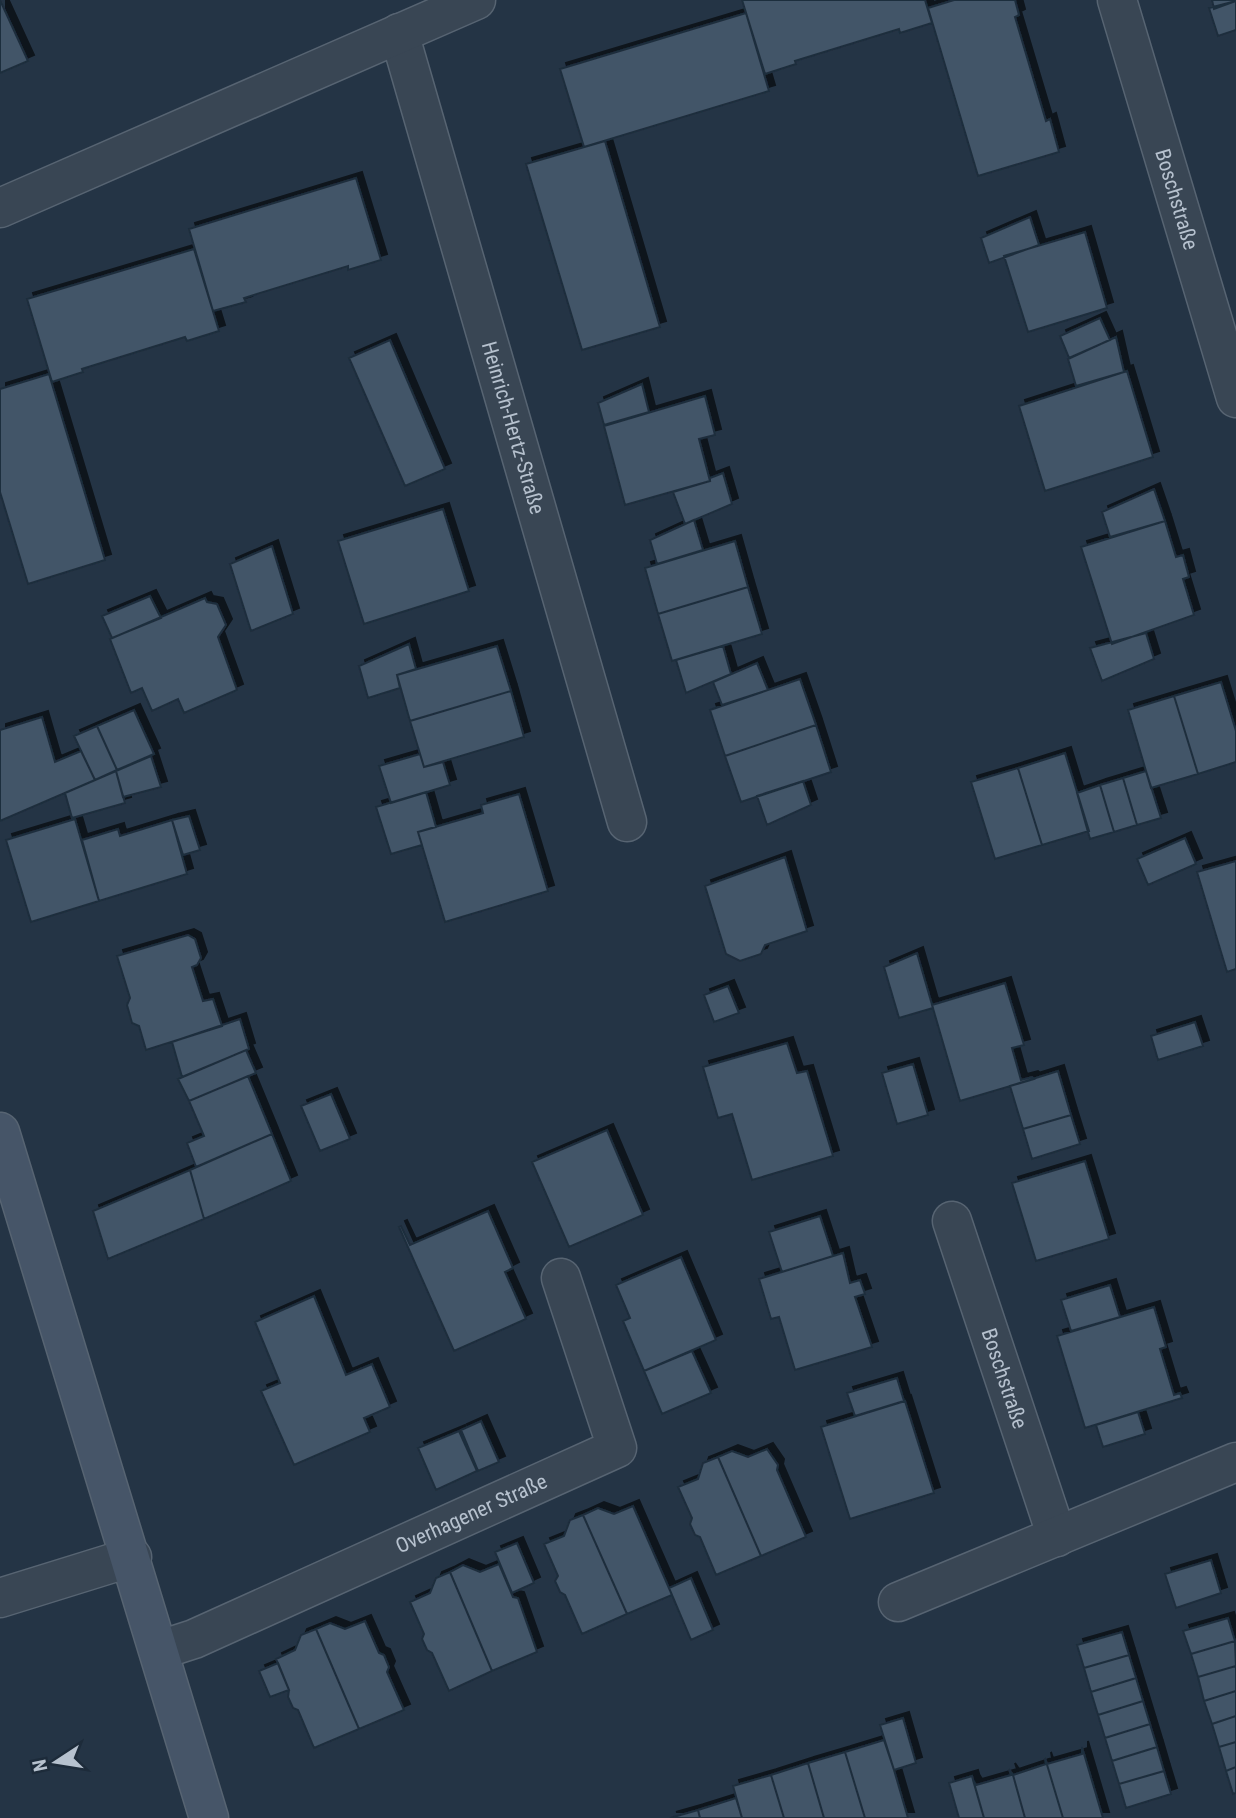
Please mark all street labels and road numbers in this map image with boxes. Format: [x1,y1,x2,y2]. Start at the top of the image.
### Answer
street label: Boschstraße [1150,146,1203,253]
street label: Heinrich-Hertz-Straße [477,339,549,517]
street label: Boschstraße [977,1325,1032,1432]
street label: Overhagener Straße [392,1469,551,1558]

